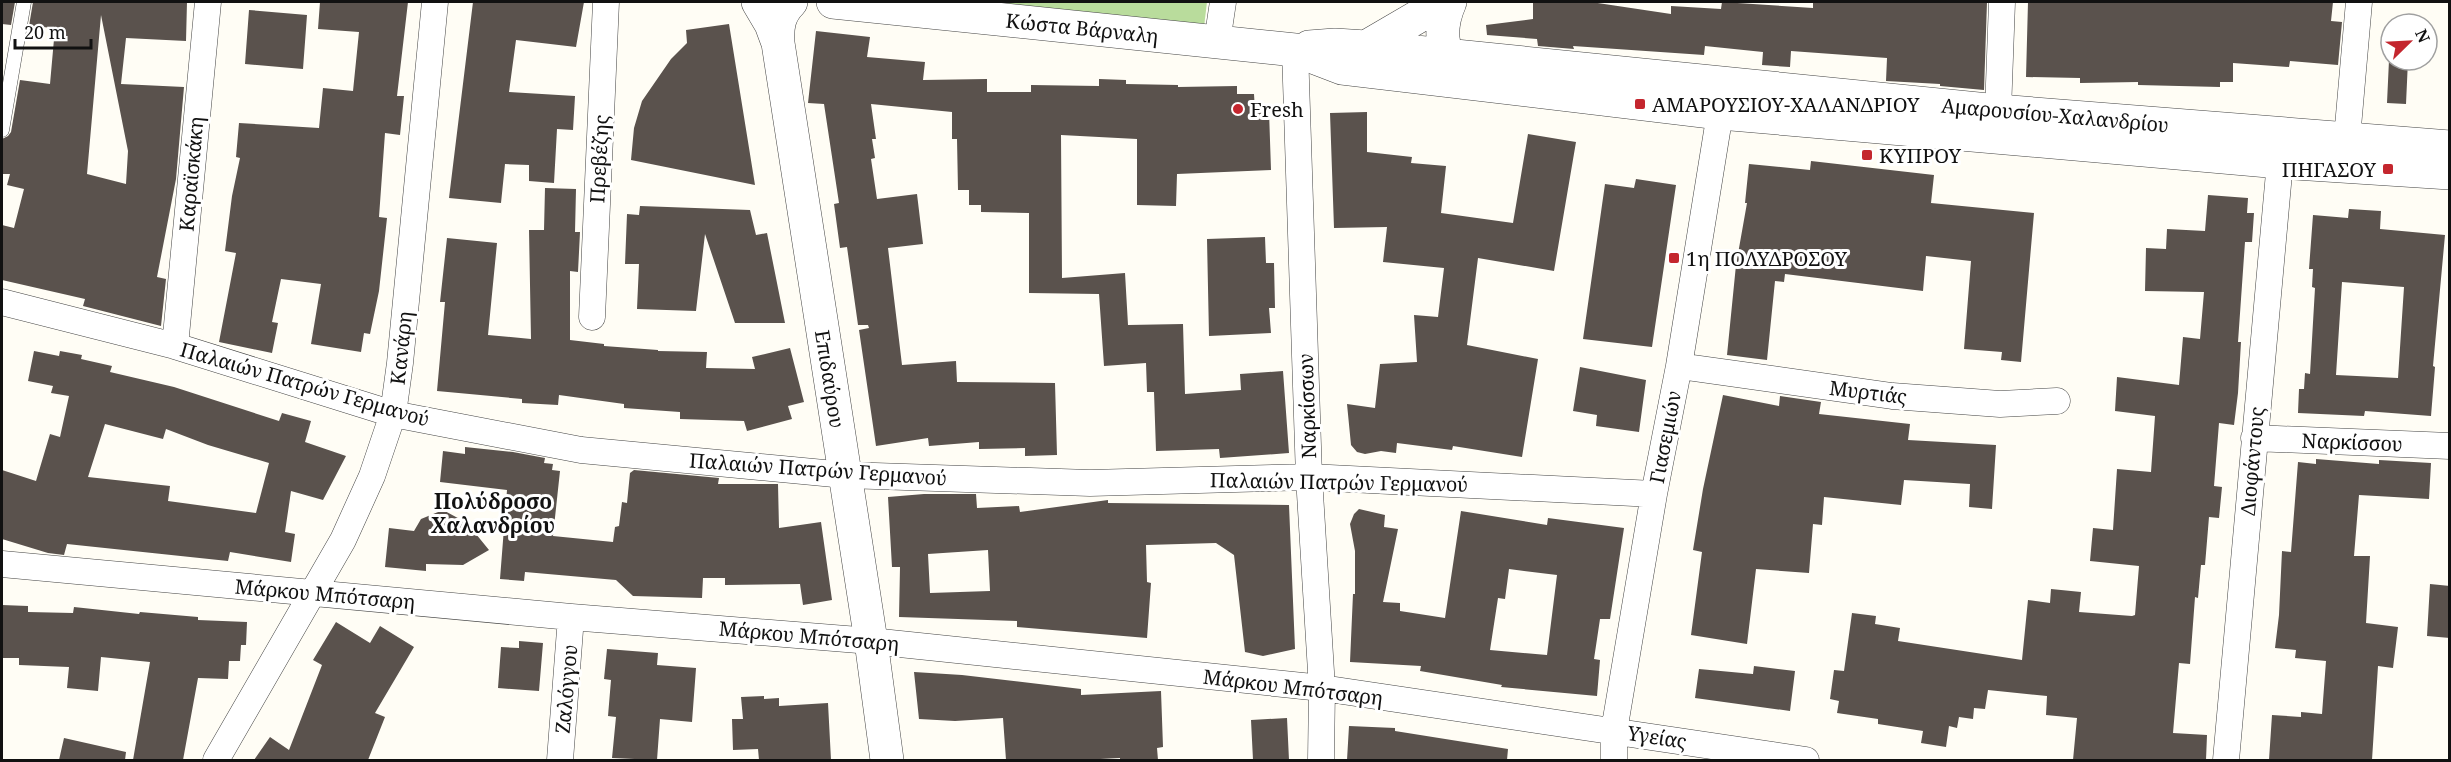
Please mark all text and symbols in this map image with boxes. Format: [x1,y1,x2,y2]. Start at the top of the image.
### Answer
street label: Κώστα Βάρναλη [1004,7,1160,49]
scale bar [15,12,92,50]
north arrow [2379,12,2439,72]
text: 20 m [24,20,66,44]
text: N [2410,26,2435,46]
place label: ΑΜΑΡΟΥΣΙΟΥ-ΧΑΛΑΝΔΡΙΟΥ [1652,91,1920,118]
street label: Αμαρουσίου-Χαλανδρίου [1940,92,2170,138]
place label: Fresh [1250,96,1304,123]
marker: ΑΜΑΡΟΥΣΙΟΥ-ΧΑΛΑΝΔΡΙΟΥ [1633,97,1647,111]
marker: Fresh [1231,102,1245,116]
street label: Πρεβέζης [583,114,615,204]
street label: Καραϊσκάκη [173,115,209,233]
place label: ΚΥΠΡΟΥ [1879,142,1962,169]
marker: ΚΥΠΡΟΥ [1860,148,1874,162]
place label: ΠΗΓΑΣΟΥ [2282,156,2376,183]
marker: ΠΗΓΑΣΟΥ [2381,162,2395,176]
place label: 1η ΠΟΛΥΔΡΟΣΟΥ [1686,245,1848,272]
marker: 1η ΠΟΛΥΔΡΟΣΟΥ [1667,251,1681,265]
street label: Κανάρη [384,310,418,386]
street label: Επιδαύρου [809,328,851,430]
street label: Παλαιών Πατρών Γερμανού [177,335,433,433]
street label: Ναρκίσσων [1292,353,1322,459]
street label: Μυρτιάς [1828,374,1908,410]
street label: Γιασεμιών [1643,388,1687,486]
street label: Διοφάντους [2234,405,2270,517]
street label: Ναρκίσσου [2301,427,2403,457]
street label: Παλαιών Πατρών Γερμανού [688,447,948,491]
street label: Παλαιών Πατρών Γερμανού [1210,466,1468,498]
district label: Πολύδροσο Χαλανδρίου [431,487,555,539]
street label: Μάρκου Μπότσαρη [234,573,416,615]
street label: Μάρκου Μπότσαρη [718,615,900,657]
street label: Ζαλόγγου [549,643,583,735]
street label: Μάρκου Μπότσαρη [1201,663,1385,711]
street label: Υγείας [1625,719,1688,755]

